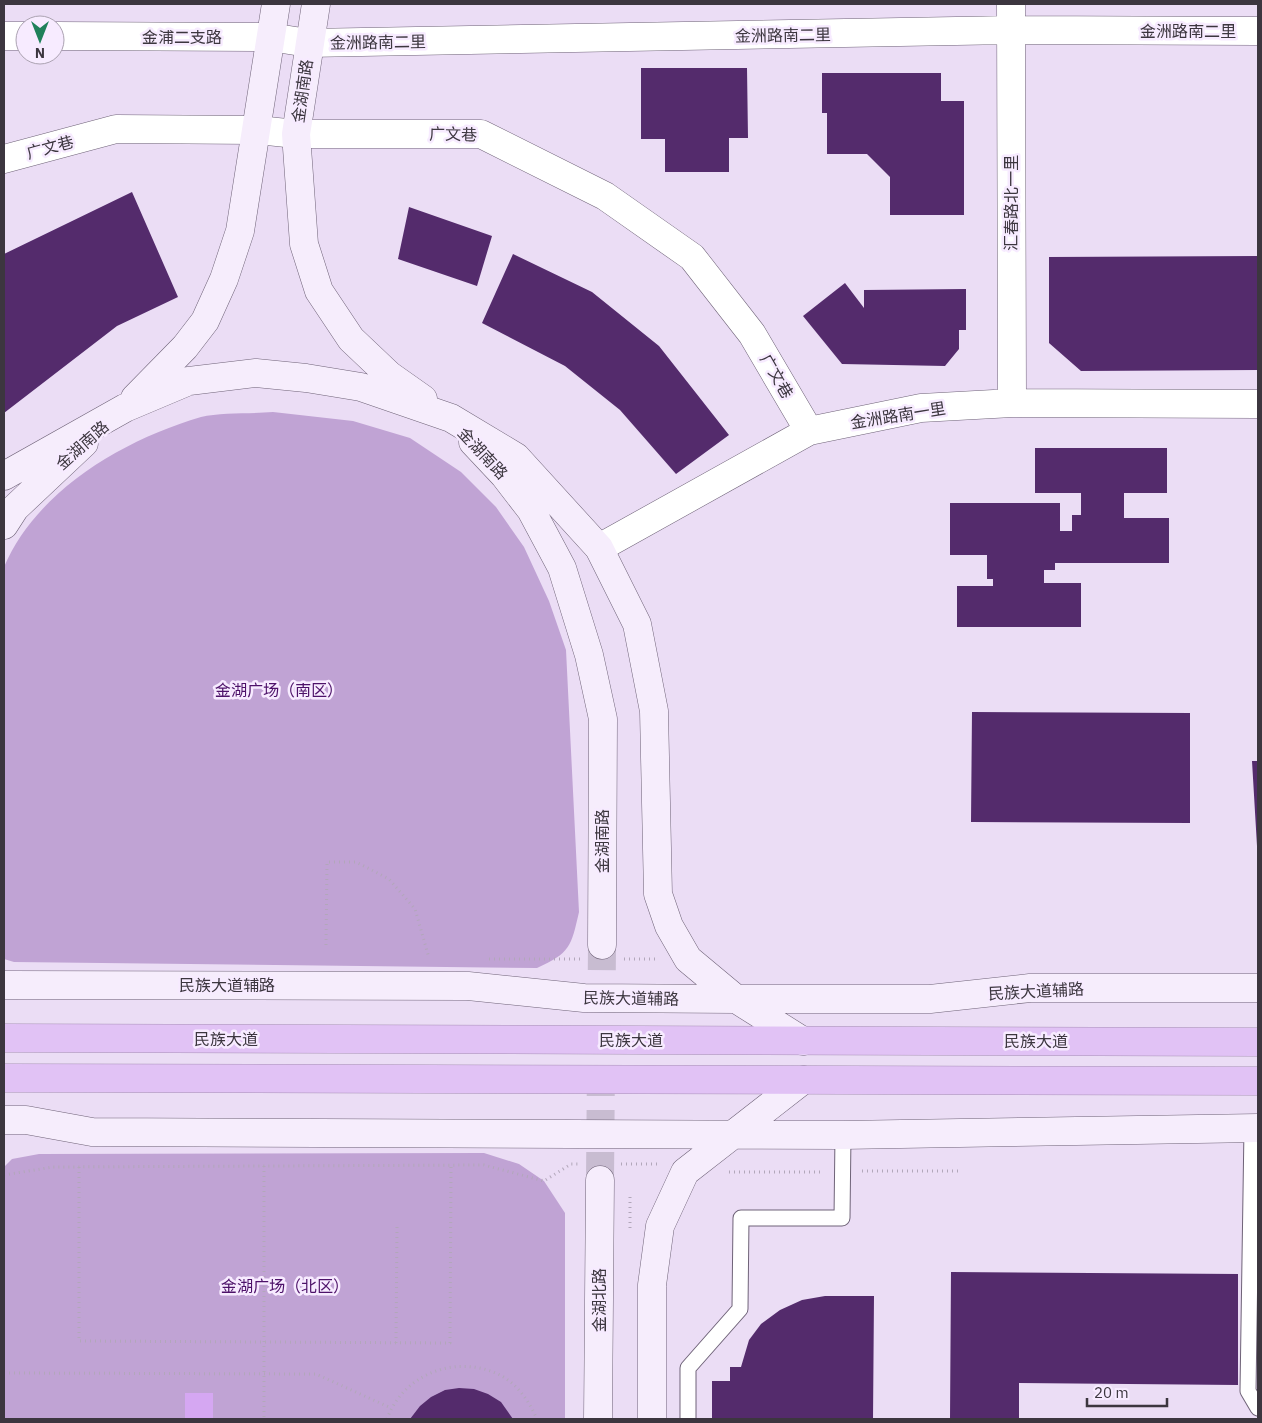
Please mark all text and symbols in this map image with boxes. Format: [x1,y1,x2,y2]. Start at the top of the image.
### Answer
north arrow [15,15,65,65]
street label: 金洲路南二里 [1140,21,1236,41]
street label: 金洲路南二里 [735,24,831,46]
street label: 金浦二支路 [142,27,222,47]
street label: 金洲路南二里 [330,31,426,53]
text: N [35,44,45,62]
street label: 金湖南路 [288,58,316,124]
street label: 广文巷 [429,124,477,144]
street label: 广文巷 [24,131,76,163]
street label: 汇春路北一里 [1001,155,1021,251]
street label: 广文巷 [756,350,798,402]
street label: 金洲路南一里 [849,398,947,432]
street label: 金湖南路 [52,416,112,474]
street label: 金湖南路 [454,423,512,483]
park label: 金湖广场（南区） [215,680,343,700]
street label: 金湖南路 [592,809,612,873]
street label: 民族大道辅路 [179,975,275,995]
street label: 民族大道辅路 [988,979,1084,1003]
street label: 民族大道辅路 [583,987,679,1009]
street label: 民族大道 [194,1029,258,1049]
street label: 民族大道 [599,1030,663,1050]
street label: 民族大道 [1004,1031,1068,1051]
street label: 金湖北路 [589,1268,609,1332]
park label: 金湖广场（北区） [221,1276,349,1296]
scale bar [1087,1376,1167,1408]
text: 20 m [1094,1383,1129,1402]

